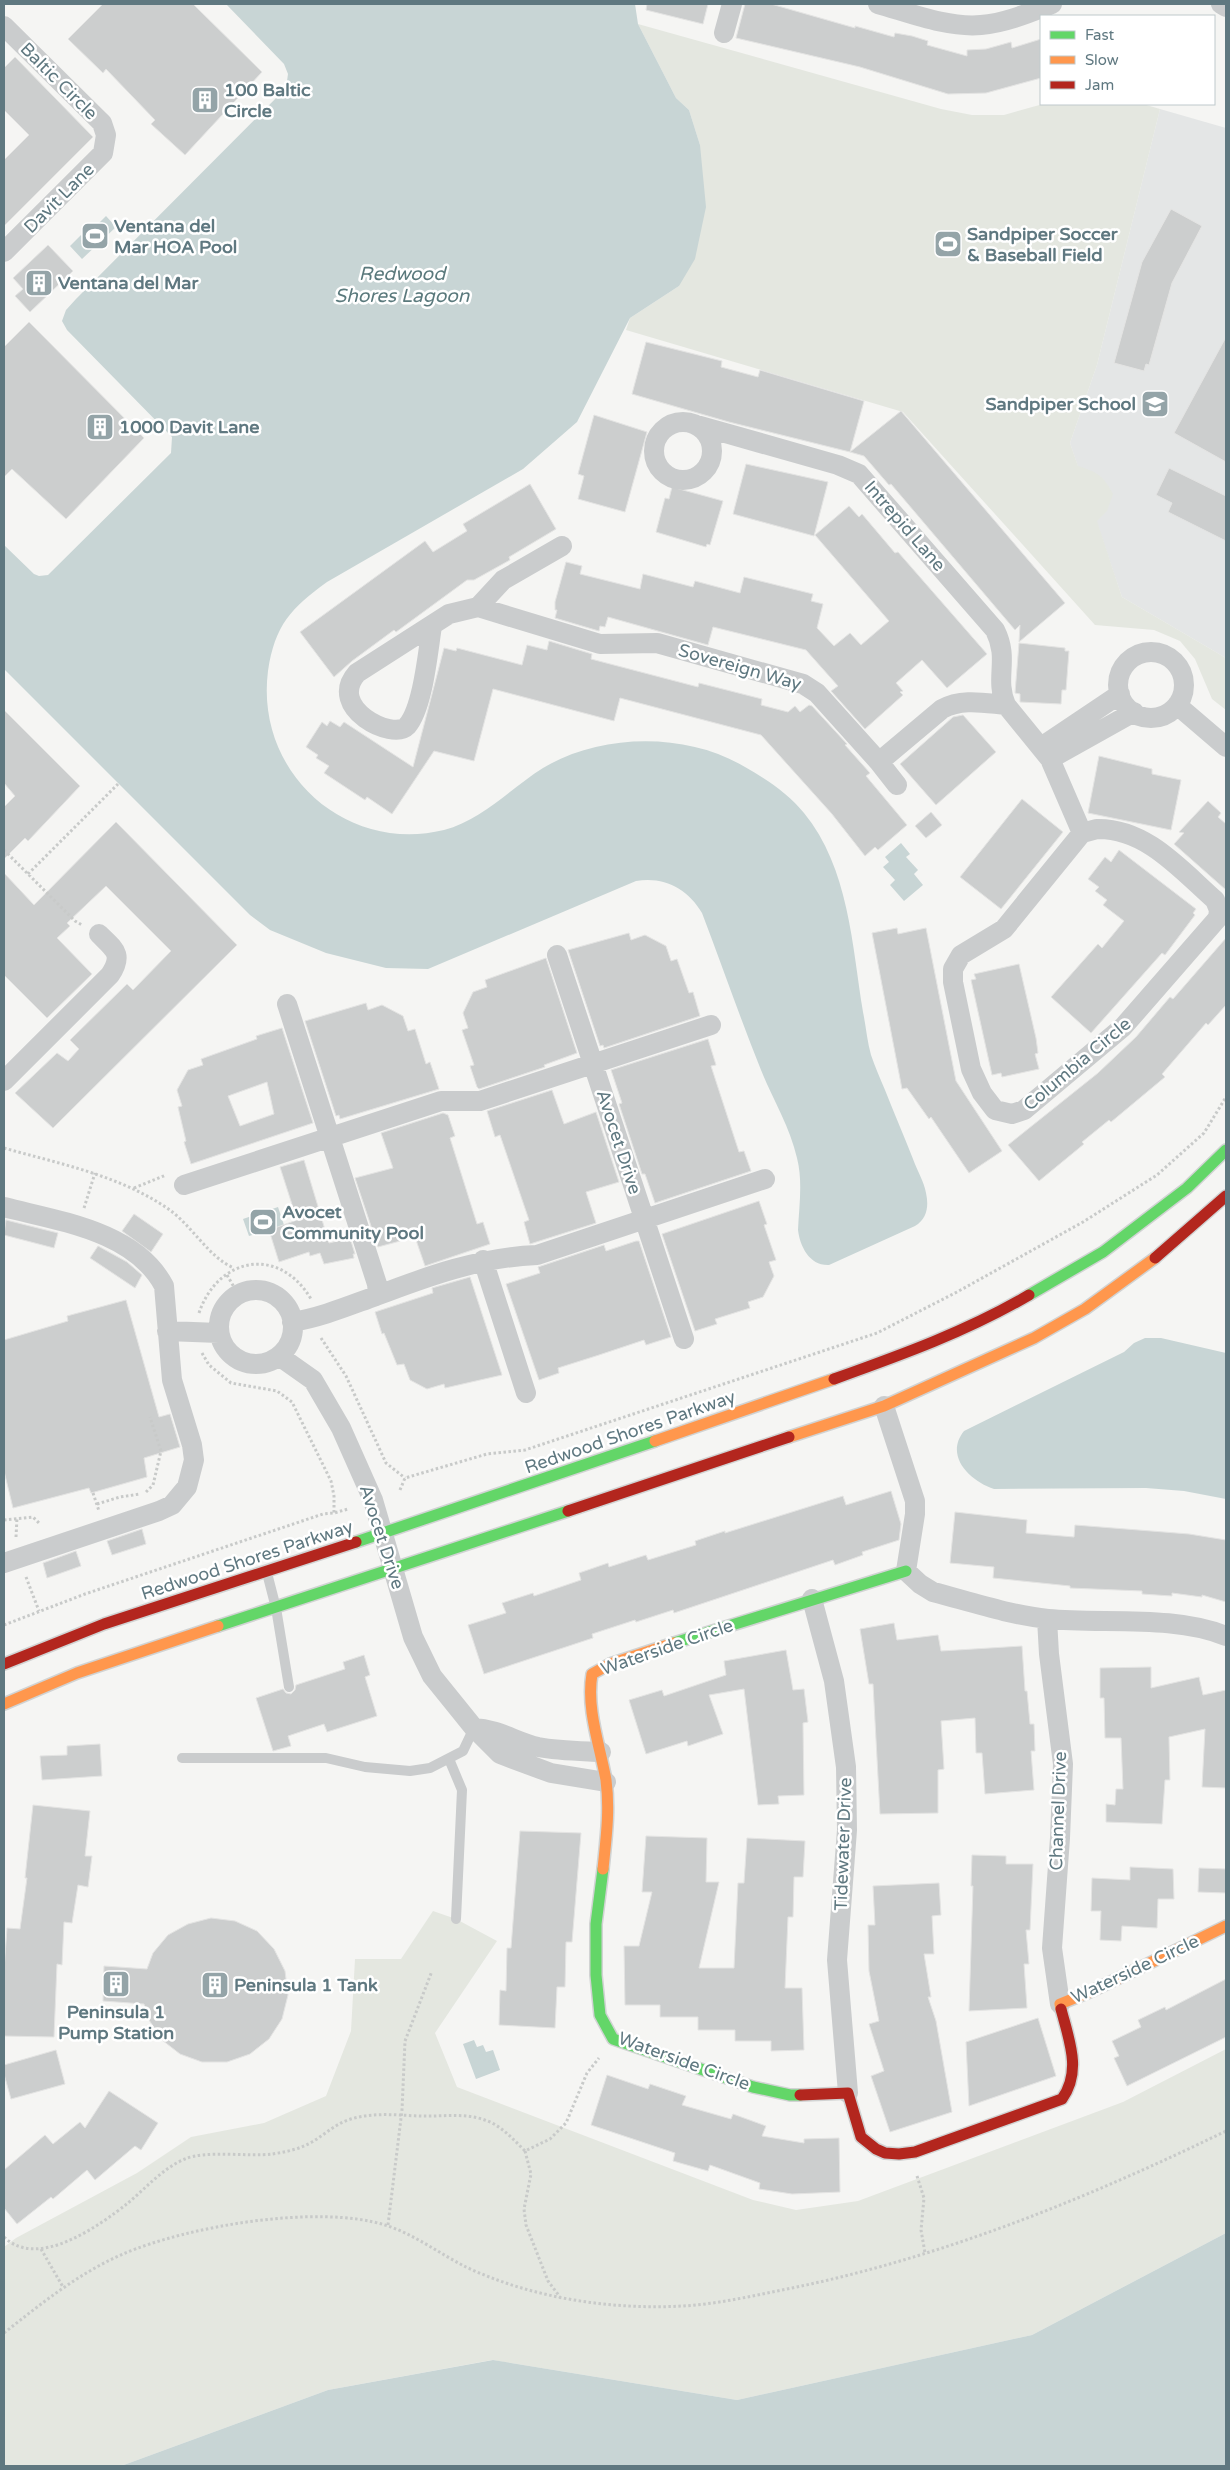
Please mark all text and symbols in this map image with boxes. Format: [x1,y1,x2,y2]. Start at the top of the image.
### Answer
legend [1040,15,1215,105]
text: Fast [1085,26,1115,44]
street label: Baltic Circle [16,38,102,124]
text: Slow [1085,51,1119,69]
text: Jam [1085,76,1114,94]
place label: 100 Baltic Circle [224,79,311,122]
building icon: 100 Baltic Circle [190,85,220,115]
street label: Davit Lane [19,158,99,238]
place label: Ventana del Mar HOA Pool [114,215,237,258]
sports icon: Ventana del Mar HOA Pool [80,221,110,251]
place label: Sandpiper Soccer & Baseball Field [967,223,1119,266]
sports icon: Sandpiper Soccer & Baseball Field [933,229,963,259]
water label: Redwood Shores Lagoon [335,263,470,307]
building icon: Ventana del Mar [24,268,54,298]
place label: Ventana del Mar [58,272,199,294]
school or university icon: Sandpiper School [1140,389,1170,419]
place label: Sandpiper School [986,393,1136,415]
building icon: 1000 Davit Lane [85,412,115,442]
place label: 1000 Davit Lane [119,416,259,438]
street label: Intrepid Lane [860,476,950,576]
street label: Sovereign Way [676,639,804,695]
street label: Columbia Circle [1019,1013,1135,1115]
street label: Avocet Drive [592,1087,646,1197]
place label: Avocet Community Pool [282,1201,424,1244]
sports icon: Avocet Community Pool [248,1207,278,1237]
street label: Redwood Shores Parkway [522,1385,739,1478]
street label: Avocet Drive [355,1482,409,1592]
street label: Redwood Shores Parkway [138,1515,356,1605]
street label: Waterside Circle [598,1614,736,1680]
street label: Channel Drive [1045,1751,1071,1871]
street label: Tidewater Drive [830,1777,856,1911]
street label: Waterside Circle [1068,1930,1202,2008]
building icon: Peninsula 1 Pump Station [101,1969,131,1999]
building icon: Peninsula 1 Tank [200,1970,230,2000]
place label: Peninsula 1 Tank [234,1974,378,1996]
place label: Peninsula 1 Pump Station [58,2001,174,2044]
street label: Waterside Circle [615,2027,753,2095]

